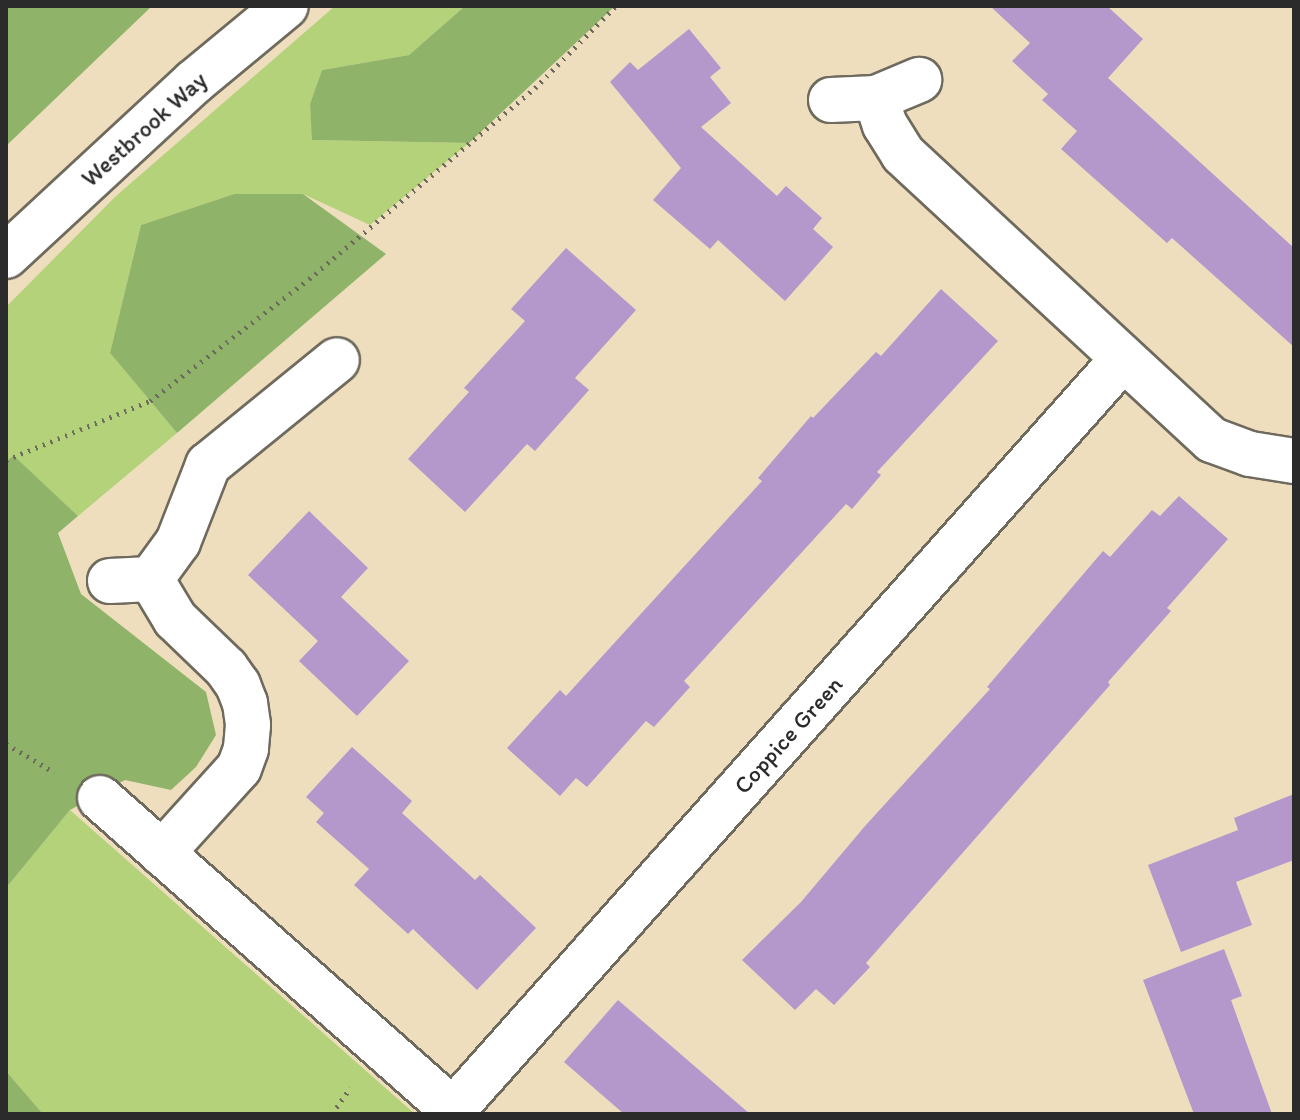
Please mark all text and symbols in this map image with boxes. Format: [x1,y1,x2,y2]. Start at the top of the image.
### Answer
street label: Westbrook Way [76,65,212,193]
street label: Coppice Green [728,670,848,800]

